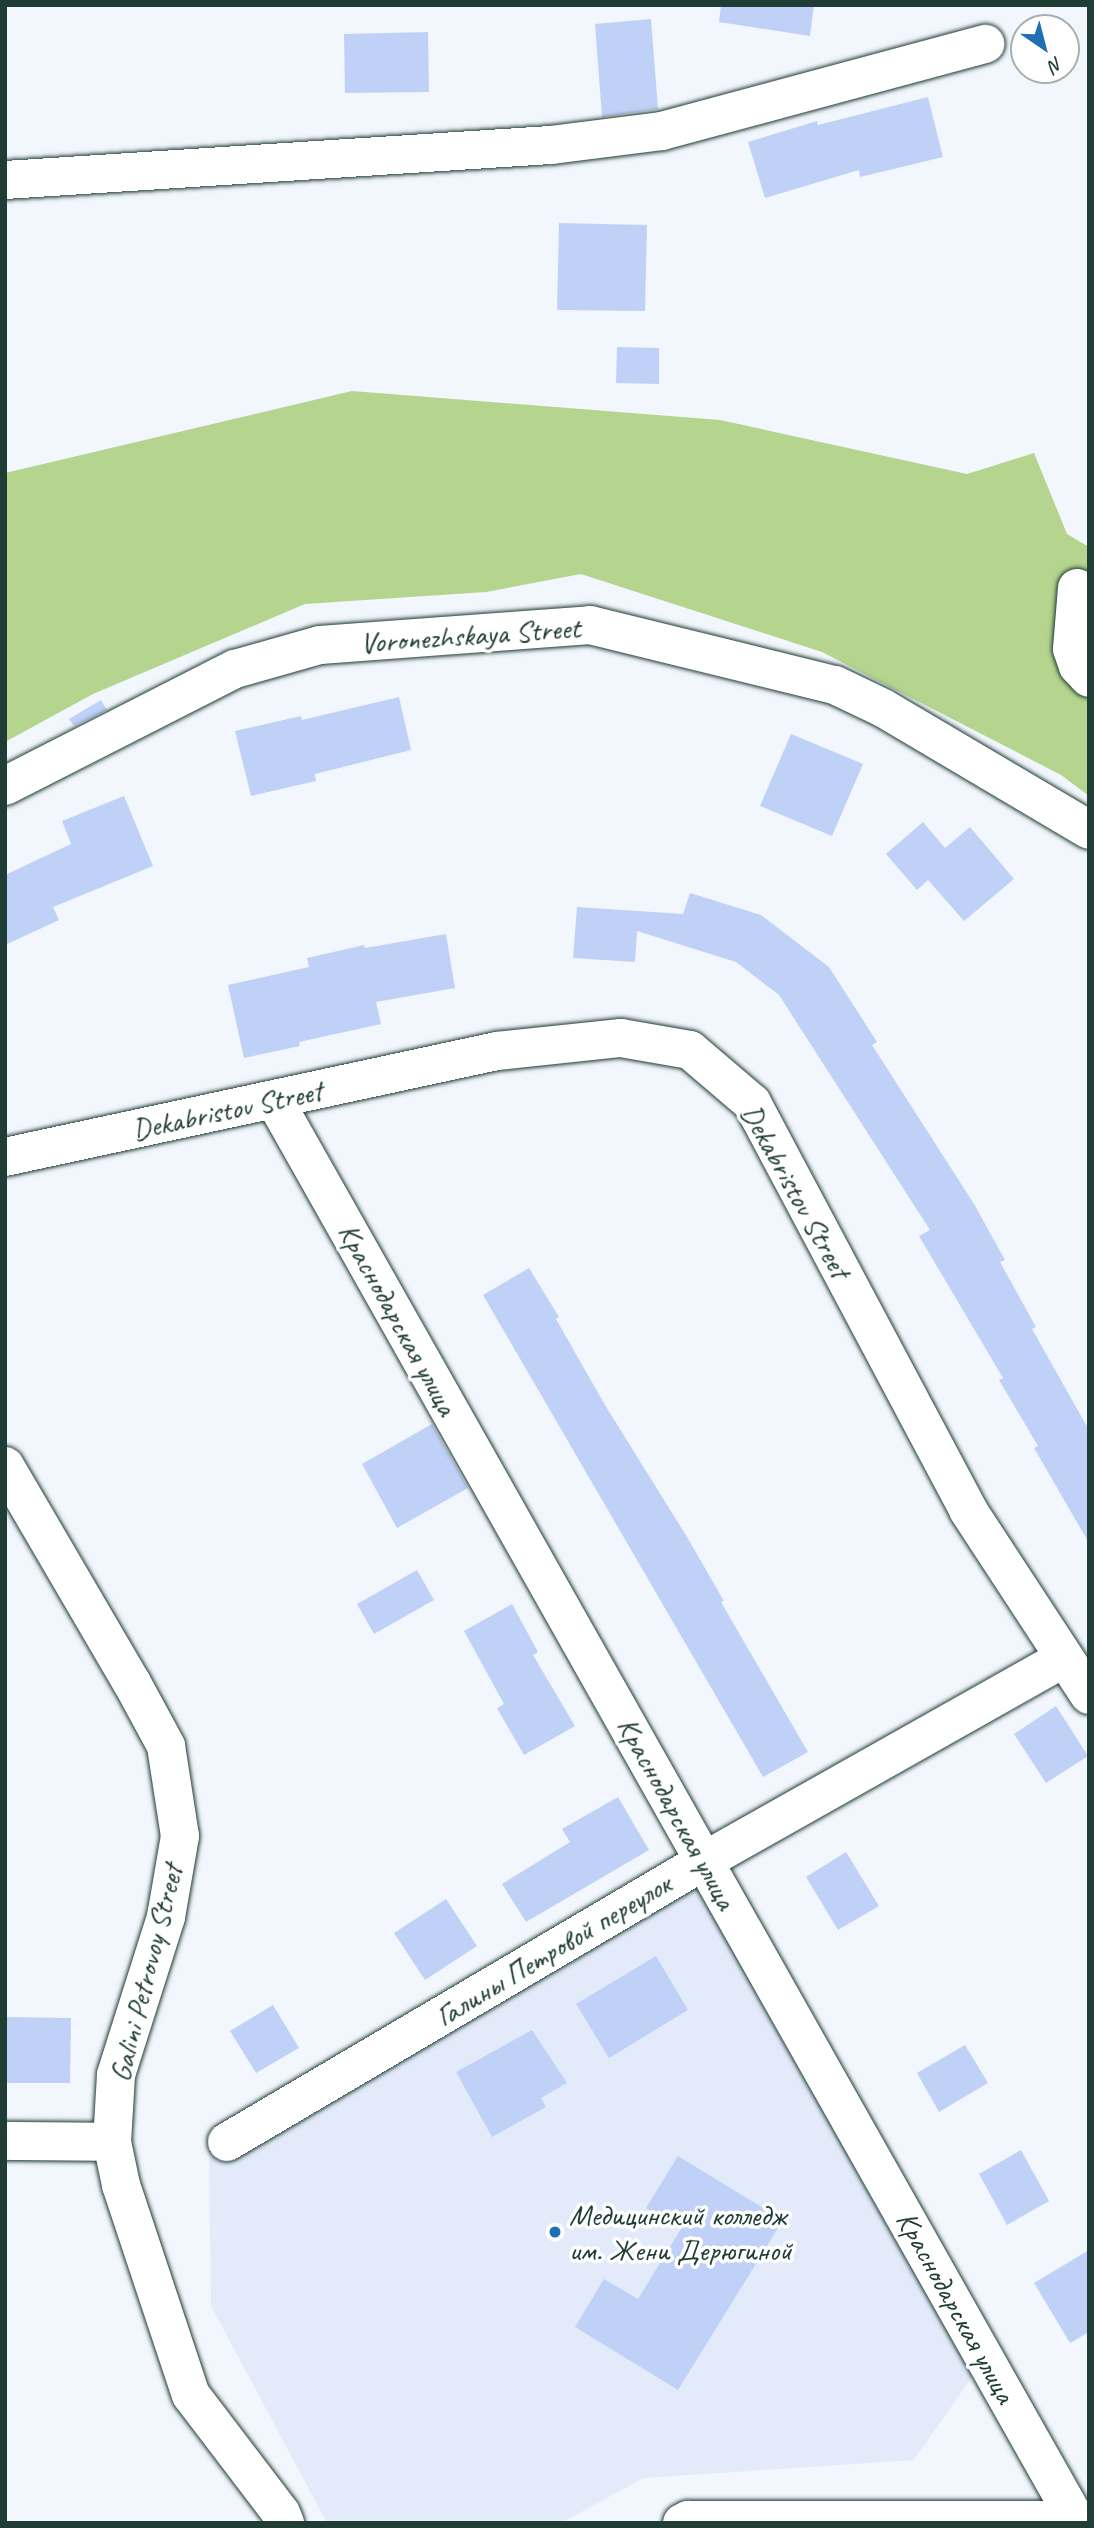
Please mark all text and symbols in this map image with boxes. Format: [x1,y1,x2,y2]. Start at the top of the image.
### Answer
north arrow [1010,14,1080,84]
text: N [1044,51,1068,78]
street label: Voronezhskaya Street [359,609,581,661]
street label: Dekabristov Street [129,1072,325,1148]
street label: Dekabristov Street [733,1098,859,1284]
street label: Краснодарская улица [330,1215,466,1423]
street label: Краснодарская улица [609,1709,745,1917]
street label: Galini Petrovoy Street [102,1861,190,2085]
street label: Галины Петровой переулок [429,1866,677,2034]
place label: Медицинский колледж им. Жени Дерюгиной [569,2197,789,2268]
street label: Краснодарская улица [888,2203,1024,2411]
marker: Медицинский колледж им. Жени Дерюгиной [547,2224,563,2240]

